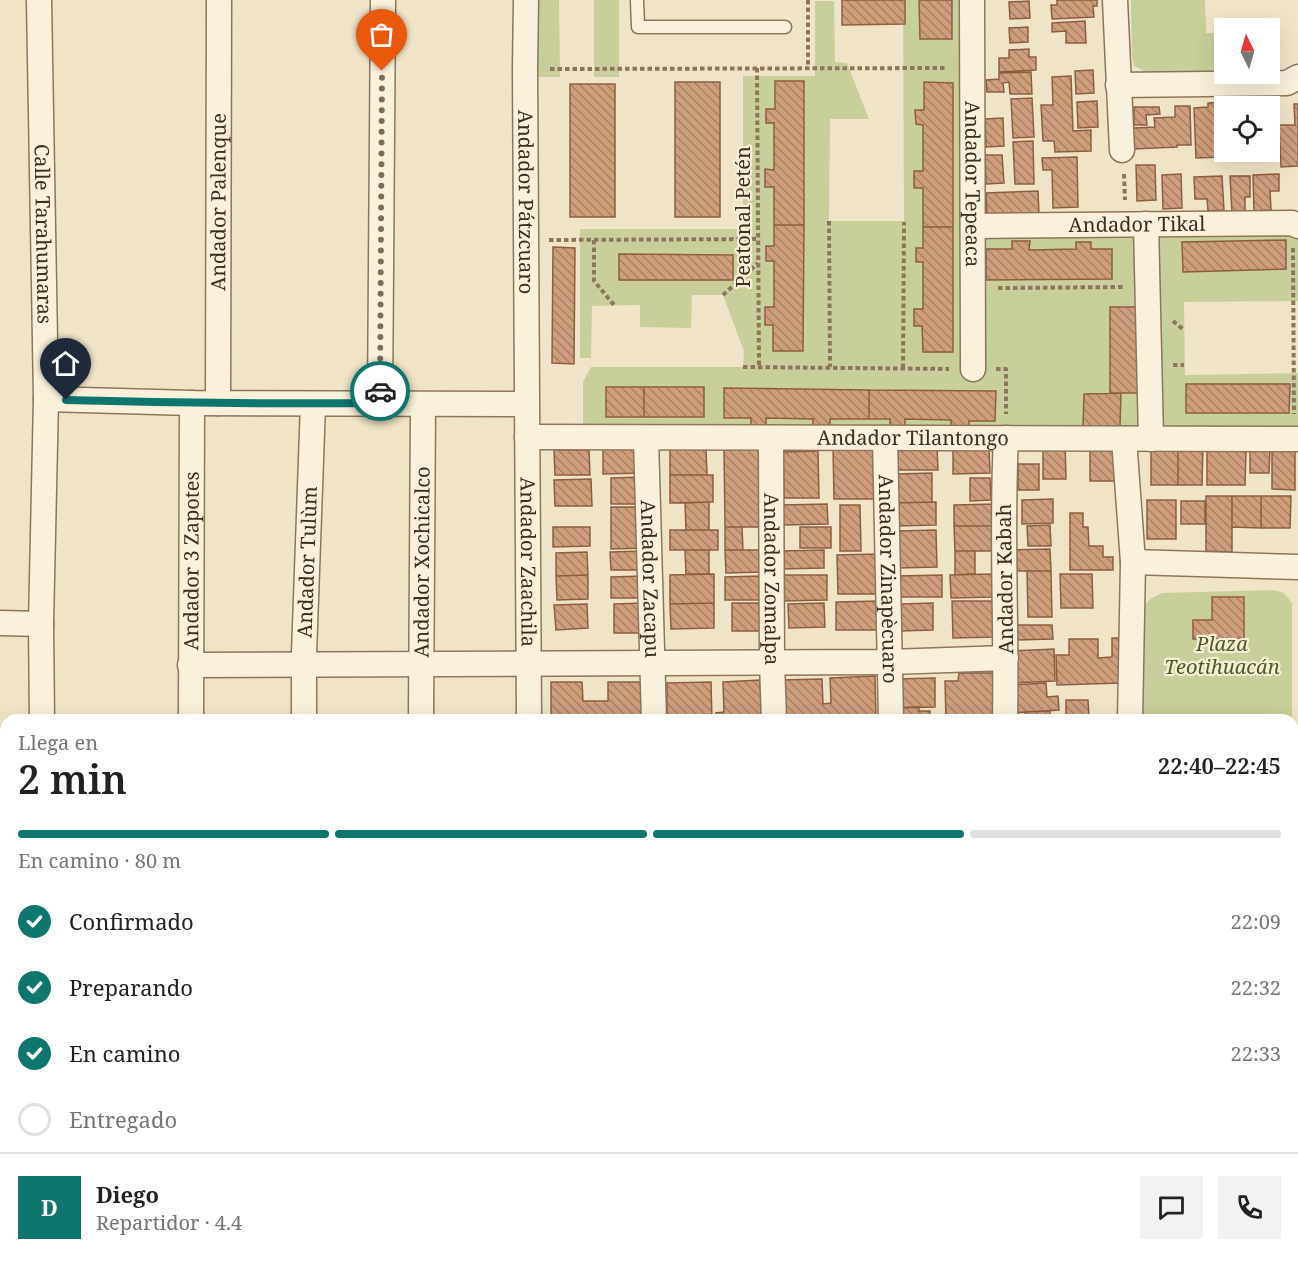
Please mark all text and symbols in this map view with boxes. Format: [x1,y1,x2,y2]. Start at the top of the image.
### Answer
pin [356,9,407,71]
icon: bag [365,18,398,51]
north arrow [1214,18,1280,84]
map controls [1214,18,1280,162]
button: locate [1214,96,1280,162]
street label: Andador Tepeaca [959,101,987,267]
street label: Andador Pátzcuaro [512,110,540,294]
street label: Andador Palenque [204,113,232,291]
street label: Calle Tarahumaras [29,144,59,324]
street label: Peatonal Petén [729,146,756,288]
street label: Andador Tikal [1068,210,1206,238]
pin [40,338,91,400]
icon: home [49,347,82,380]
courier [350,361,410,421]
icon: car [364,375,397,408]
street label: Andador Tilantongo [817,424,1009,451]
street label: Andador Xochicalco [407,466,436,658]
street label: Andador 3 Zapotes [177,471,205,651]
street label: Andador Zinapècuaro [873,474,904,684]
street label: Andador Zaachila [515,477,543,647]
street label: Andador Tulùm [291,486,323,638]
street label: Andador Zomalpa [758,493,786,665]
street label: Andador Zacapu [635,499,666,659]
street label: Andador Kabah [990,503,1019,654]
park label: Plaza Teotihuacán [1164,630,1280,680]
text: Llega en [18,729,98,756]
text: 22:40–22:45 [1158,750,1281,780]
text: 2 min [18,752,127,805]
text: En camino · 80 m [18,847,181,874]
icon: check [18,905,51,938]
text: Confirmado [69,906,194,936]
text: 22:09 [1231,908,1281,935]
icon: check [18,971,51,1004]
text: Preparando [69,972,193,1002]
text: 22:32 [1231,974,1281,1001]
icon: check [18,1037,51,1070]
text: En camino [69,1038,181,1068]
text: 22:33 [1231,1040,1281,1067]
text: Entregado [69,1104,177,1134]
button: chat [1140,1176,1203,1239]
button: phone [1218,1176,1281,1239]
text: Diego [96,1179,159,1209]
text: D [41,1192,58,1222]
text: Repartidor · 4.4 [96,1209,242,1236]

